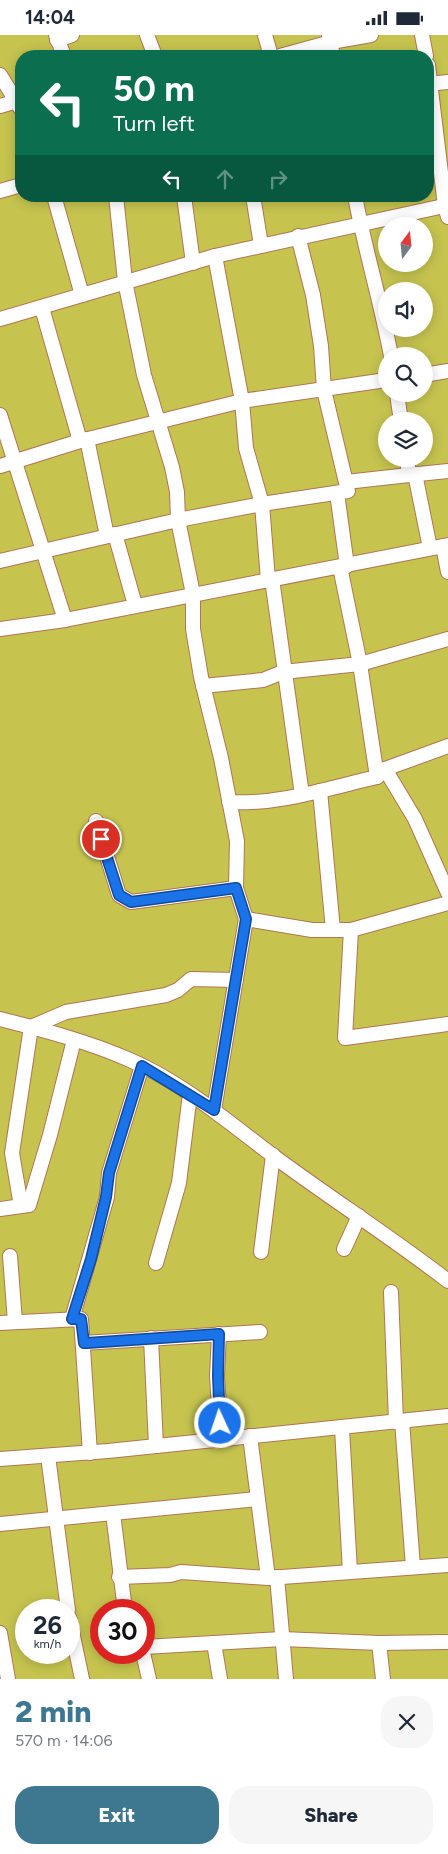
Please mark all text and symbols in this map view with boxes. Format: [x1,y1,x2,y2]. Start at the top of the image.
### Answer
text: 14:04 [25,6,75,29]
text: 50 m [113,68,195,110]
icon: left [30,70,95,135]
text: Turn left [113,110,195,137]
icon: left [158,165,186,193]
icon: ahead [211,165,239,193]
icon: right [264,165,292,193]
north arrow [378,217,432,273]
map controls [378,217,433,467]
button: sound [378,282,433,337]
button: search [378,347,433,402]
button: layers [378,412,433,467]
pin [80,818,122,860]
icon: arrive [87,825,115,853]
position arrow [193,1396,245,1448]
speed limit sign: 30 [90,1599,155,1664]
text: 26 [33,1610,62,1640]
text: km/h [34,1637,61,1651]
text: 2 min [15,1693,92,1730]
button: close [381,1696,433,1748]
text: 570 m · 14:06 [15,1731,113,1750]
button: Exit [15,1786,219,1844]
button: Share [229,1786,433,1844]

